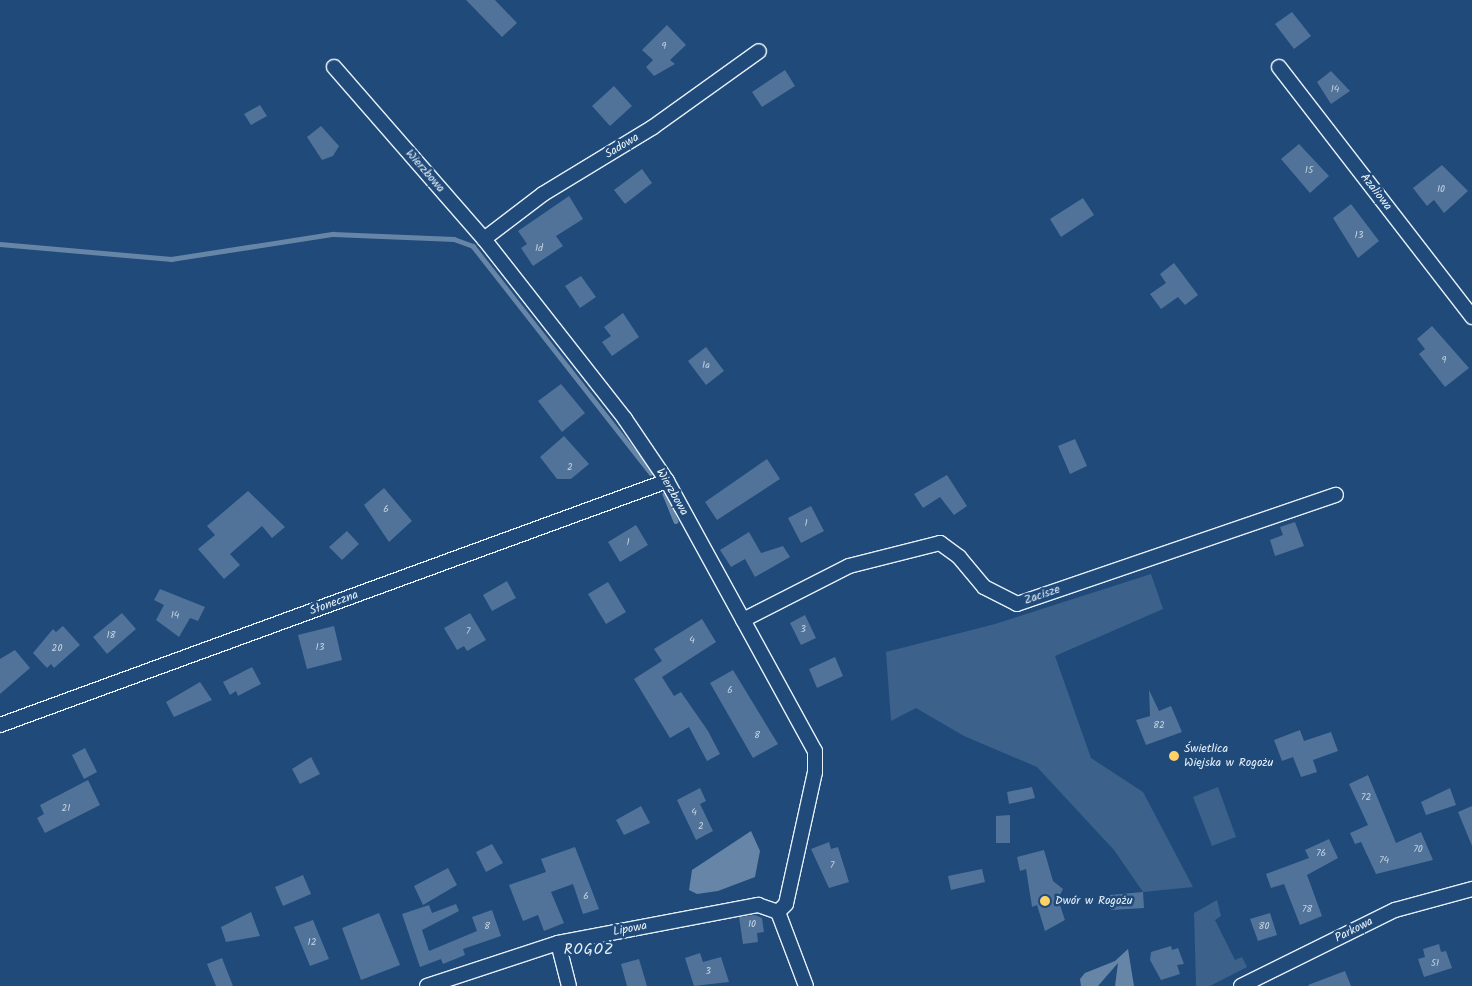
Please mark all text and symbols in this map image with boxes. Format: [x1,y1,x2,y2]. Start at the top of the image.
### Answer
house number: 9 [662,41,666,53]
house number: 14 [1331,84,1339,96]
street label: Sadowa [602,130,642,162]
street label: Wierzbowa [402,147,448,195]
house number: 15 [1305,165,1313,177]
street label: Azaliowa [1357,171,1395,213]
house number: 10 [1437,184,1445,196]
house number: 13 [1355,230,1363,242]
house number: 1d [535,243,543,255]
house number: 9 [1442,355,1446,367]
house number: 1a [702,360,710,372]
house number: 2 [567,462,573,474]
street label: Wierzbowa [653,466,691,518]
house number: 6 [383,504,389,516]
house number: 1 [804,518,808,530]
house number: 1 [626,537,630,549]
street label: Zacisze [1022,582,1062,608]
street label: Słoneczna [308,588,360,618]
house number: 14 [171,610,179,622]
house number: 3 [800,624,806,636]
house number: 7 [466,626,470,638]
house number: 18 [106,630,116,642]
house number: 4 [689,635,695,647]
house number: 13 [316,642,324,654]
house number: 20 [52,643,62,655]
house number: 6 [727,685,733,697]
house number: 82 [1153,720,1165,732]
house number: 8 [754,730,760,742]
place label: Świetlica Wiejska w Rogożu [1184,742,1273,770]
marker: Świetlica Wiejska w Rogożu [1168,750,1180,762]
house number: 72 [1361,792,1371,804]
house number: 21 [62,803,70,815]
house number: 4 [691,807,697,819]
house number: 2 [698,821,704,833]
house number: 70 [1413,844,1423,856]
house number: 76 [1316,848,1326,860]
house number: 74 [1379,855,1389,867]
house number: 7 [830,860,834,872]
house number: 6 [583,891,589,903]
place label: Dwór w Rogożu [1055,894,1132,908]
marker: Dwór w Rogożu [1039,895,1051,907]
house number: 78 [1302,904,1312,916]
street label: Parkowa [1333,914,1375,946]
street label: Lipowa [612,919,648,939]
house number: 10 [748,919,756,931]
house number: 8 [484,921,490,933]
house number: 80 [1258,921,1270,933]
house number: 12 [308,937,316,949]
district label: ROGOŻ [563,942,615,960]
house number: 51 [1431,958,1439,970]
house number: 3 [705,966,711,978]

